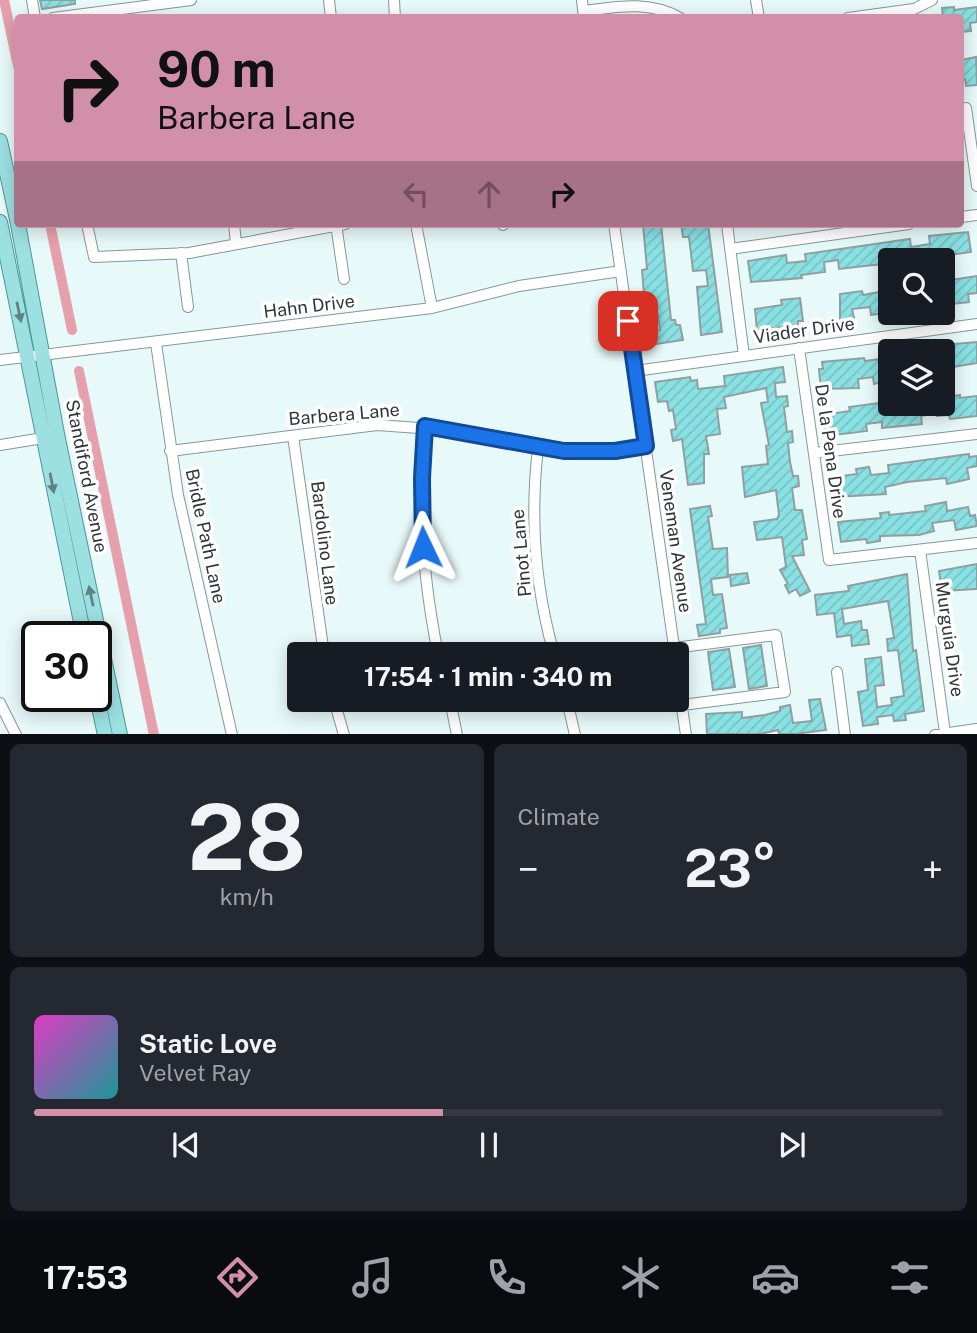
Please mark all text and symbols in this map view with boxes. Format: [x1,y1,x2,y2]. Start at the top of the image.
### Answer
text: 90 m [157,40,276,98]
icon: right [42,42,133,133]
text: Barbera Lane [157,99,356,136]
icon: left [397,175,435,213]
icon: ahead [470,175,508,213]
icon: right [543,175,581,213]
map controls [878,248,955,416]
button: search [878,248,955,325]
street label: Hahn Drive [262,290,356,322]
pin [598,291,658,351]
one-way arrow [14,301,25,323]
icon: arrive [609,302,647,340]
street label: Viader Drive [752,313,856,347]
button: layers [878,339,955,416]
street label: De la Pena Drive [811,382,851,520]
street label: Standiford Avenue [62,398,112,554]
street label: Barbera Lane [287,399,401,429]
street label: Bridle Path Lane [181,467,231,605]
street label: Veneman Avenue [656,468,696,614]
one-way arrow [47,472,58,494]
street label: Bardolino Lane [307,480,343,606]
street label: Pinot Lane [507,508,535,598]
position arrow [386,510,460,584]
street label: Murguia Drive [931,580,969,698]
one-way arrow [86,585,97,607]
speed limit sign: 30 [21,621,112,712]
text: 17:54 · 1 min · 340 m [364,661,612,692]
text: 28 [187,784,306,890]
text: Climate [518,803,600,830]
text: 23° [684,838,776,899]
text: − [518,847,539,892]
text: + [922,847,943,892]
text: km/h [220,883,274,910]
text: Static Love [139,1028,277,1059]
text: Velvet Ray [139,1059,251,1086]
icon: previous [167,1126,205,1164]
icon: pause [470,1126,508,1164]
icon: next [773,1126,811,1164]
icon: directions [213,1253,262,1302]
icon: music [348,1253,397,1302]
icon: phone [482,1253,531,1302]
icon: climate [616,1253,665,1302]
icon: car [751,1253,800,1302]
icon: filters [885,1253,934,1302]
text: 17:53 [43,1259,128,1296]

